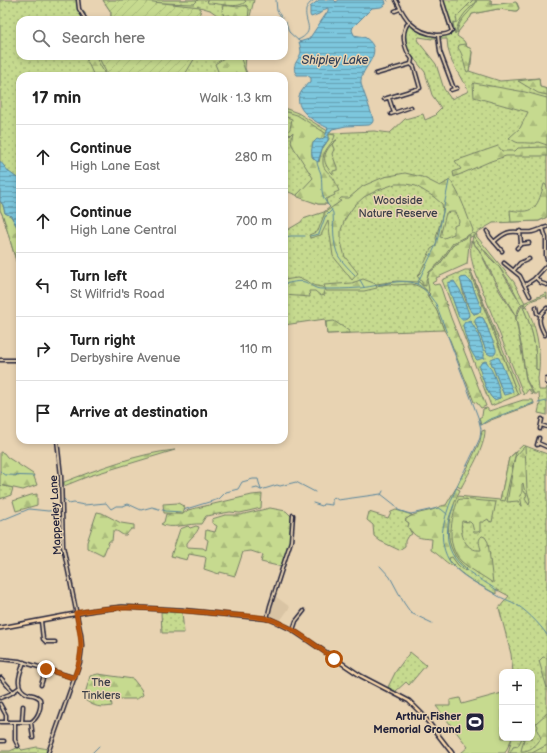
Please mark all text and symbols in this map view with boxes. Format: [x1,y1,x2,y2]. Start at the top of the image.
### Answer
search box [16,16,288,60]
icon: search [30,27,52,49]
text: Search here [62,29,145,48]
water label: Shipley Lake [301,53,369,68]
text: 17 min [32,88,81,108]
text: Walk · 1.3 km [200,90,272,106]
text: Continue [70,139,132,158]
icon: ahead [32,146,54,168]
text: 280 m [235,149,272,165]
text: High Lane East [70,158,160,174]
park label: Woodside Nature Reserve [358,194,438,220]
text: Continue [70,203,132,222]
icon: ahead [32,210,54,232]
text: 700 m [236,213,272,229]
text: High Lane Central [70,222,177,238]
text: Turn left [70,267,127,286]
icon: left [32,274,54,296]
text: 240 m [235,277,272,293]
text: St Wilfrid's Road [70,286,165,302]
text: Turn right [70,331,135,350]
icon: right [32,338,54,360]
text: 110 m [240,341,272,357]
text: Derbyshire Avenue [70,350,181,366]
icon: arrive [32,402,54,424]
text: Arrive at destination [70,403,208,422]
street label: Mapperley Lane [47,474,64,555]
route start [325,650,343,668]
route end [37,660,55,678]
map controls [499,669,535,741]
button: + [499,669,535,705]
park label: The Tinklers [82,676,121,702]
button: − [499,705,535,741]
place label: Arthur Fisher Memorial Ground [373,710,462,736]
sports icon: Arthur Fisher Memorial Ground [464,711,486,733]

